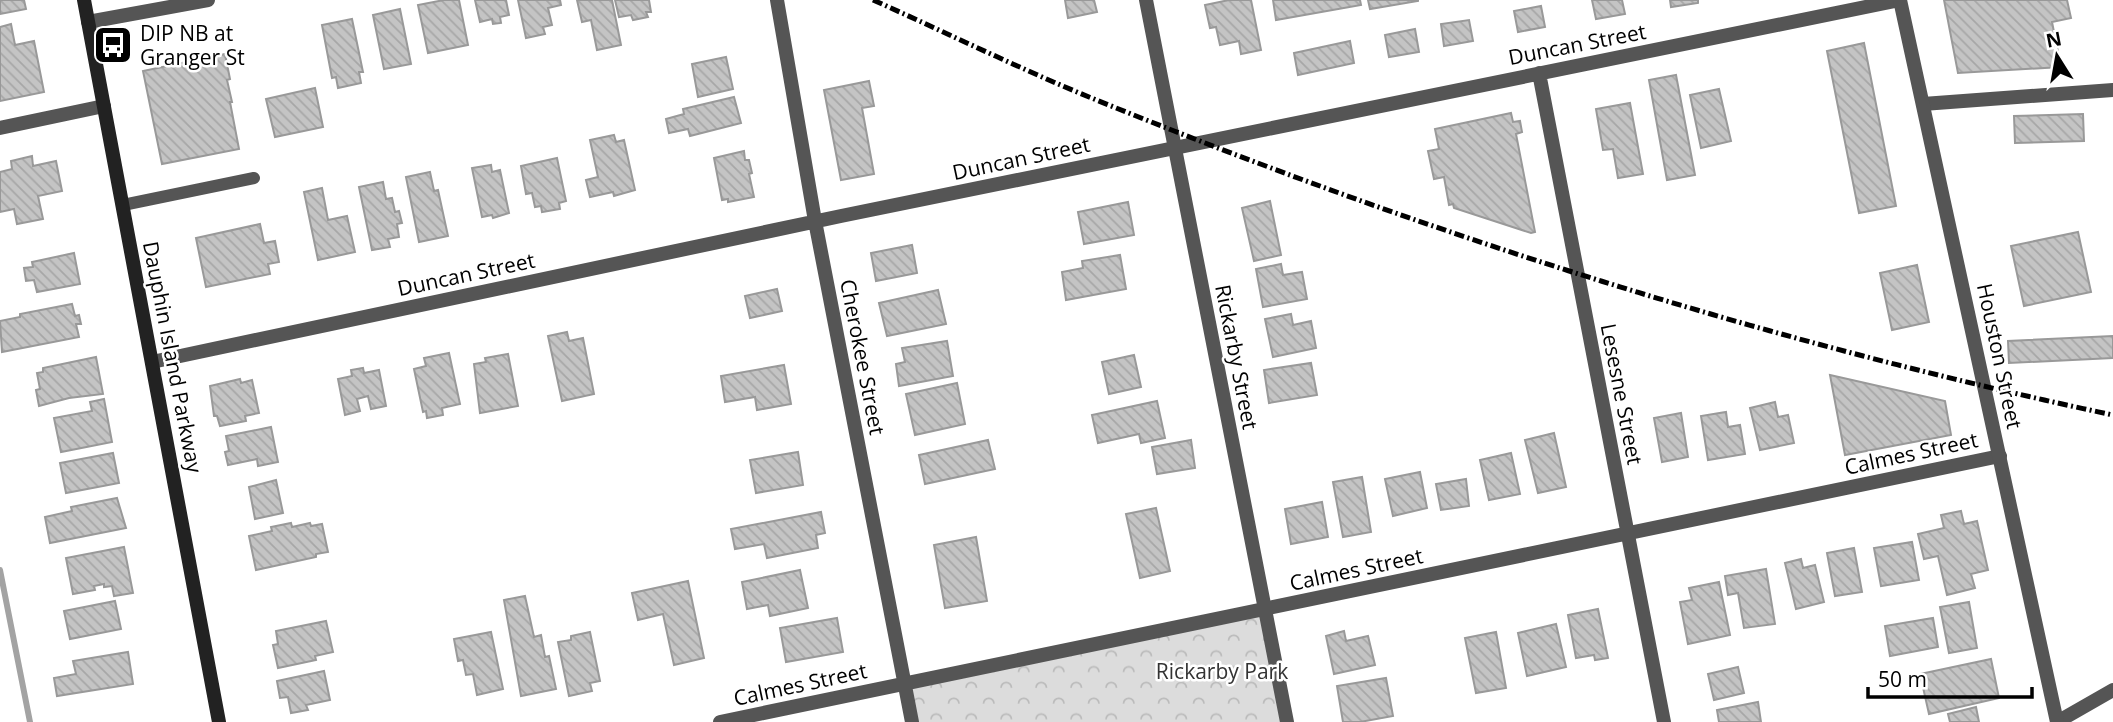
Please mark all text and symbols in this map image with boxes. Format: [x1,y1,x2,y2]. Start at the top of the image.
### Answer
street label: Duncan Street [1506,17,1648,71]
place label: DIP NB at Granger St [140,19,245,71]
north arrow [2022,21,2092,91]
bus stop icon: DIP NB at Granger St [92,24,134,66]
text: N [2044,25,2064,54]
street label: Duncan Street [950,130,1092,186]
street label: Dauphin Island Parkway [137,239,209,476]
street label: Duncan Street [395,246,537,302]
street label: Cherokee Street [834,277,892,437]
street label: Houston Street [1971,281,2029,431]
street label: Rickarby Street [1209,282,1265,432]
street label: Lesesne Street [1595,321,1649,467]
street label: Calmes Street [1842,425,1980,481]
street label: Calmes Street [1287,541,1425,597]
street label: Calmes Street [731,656,869,712]
scale bar [1868,656,2032,700]
park label: Rickarby Park [1156,657,1288,685]
text: 50 m [1878,665,1927,693]

